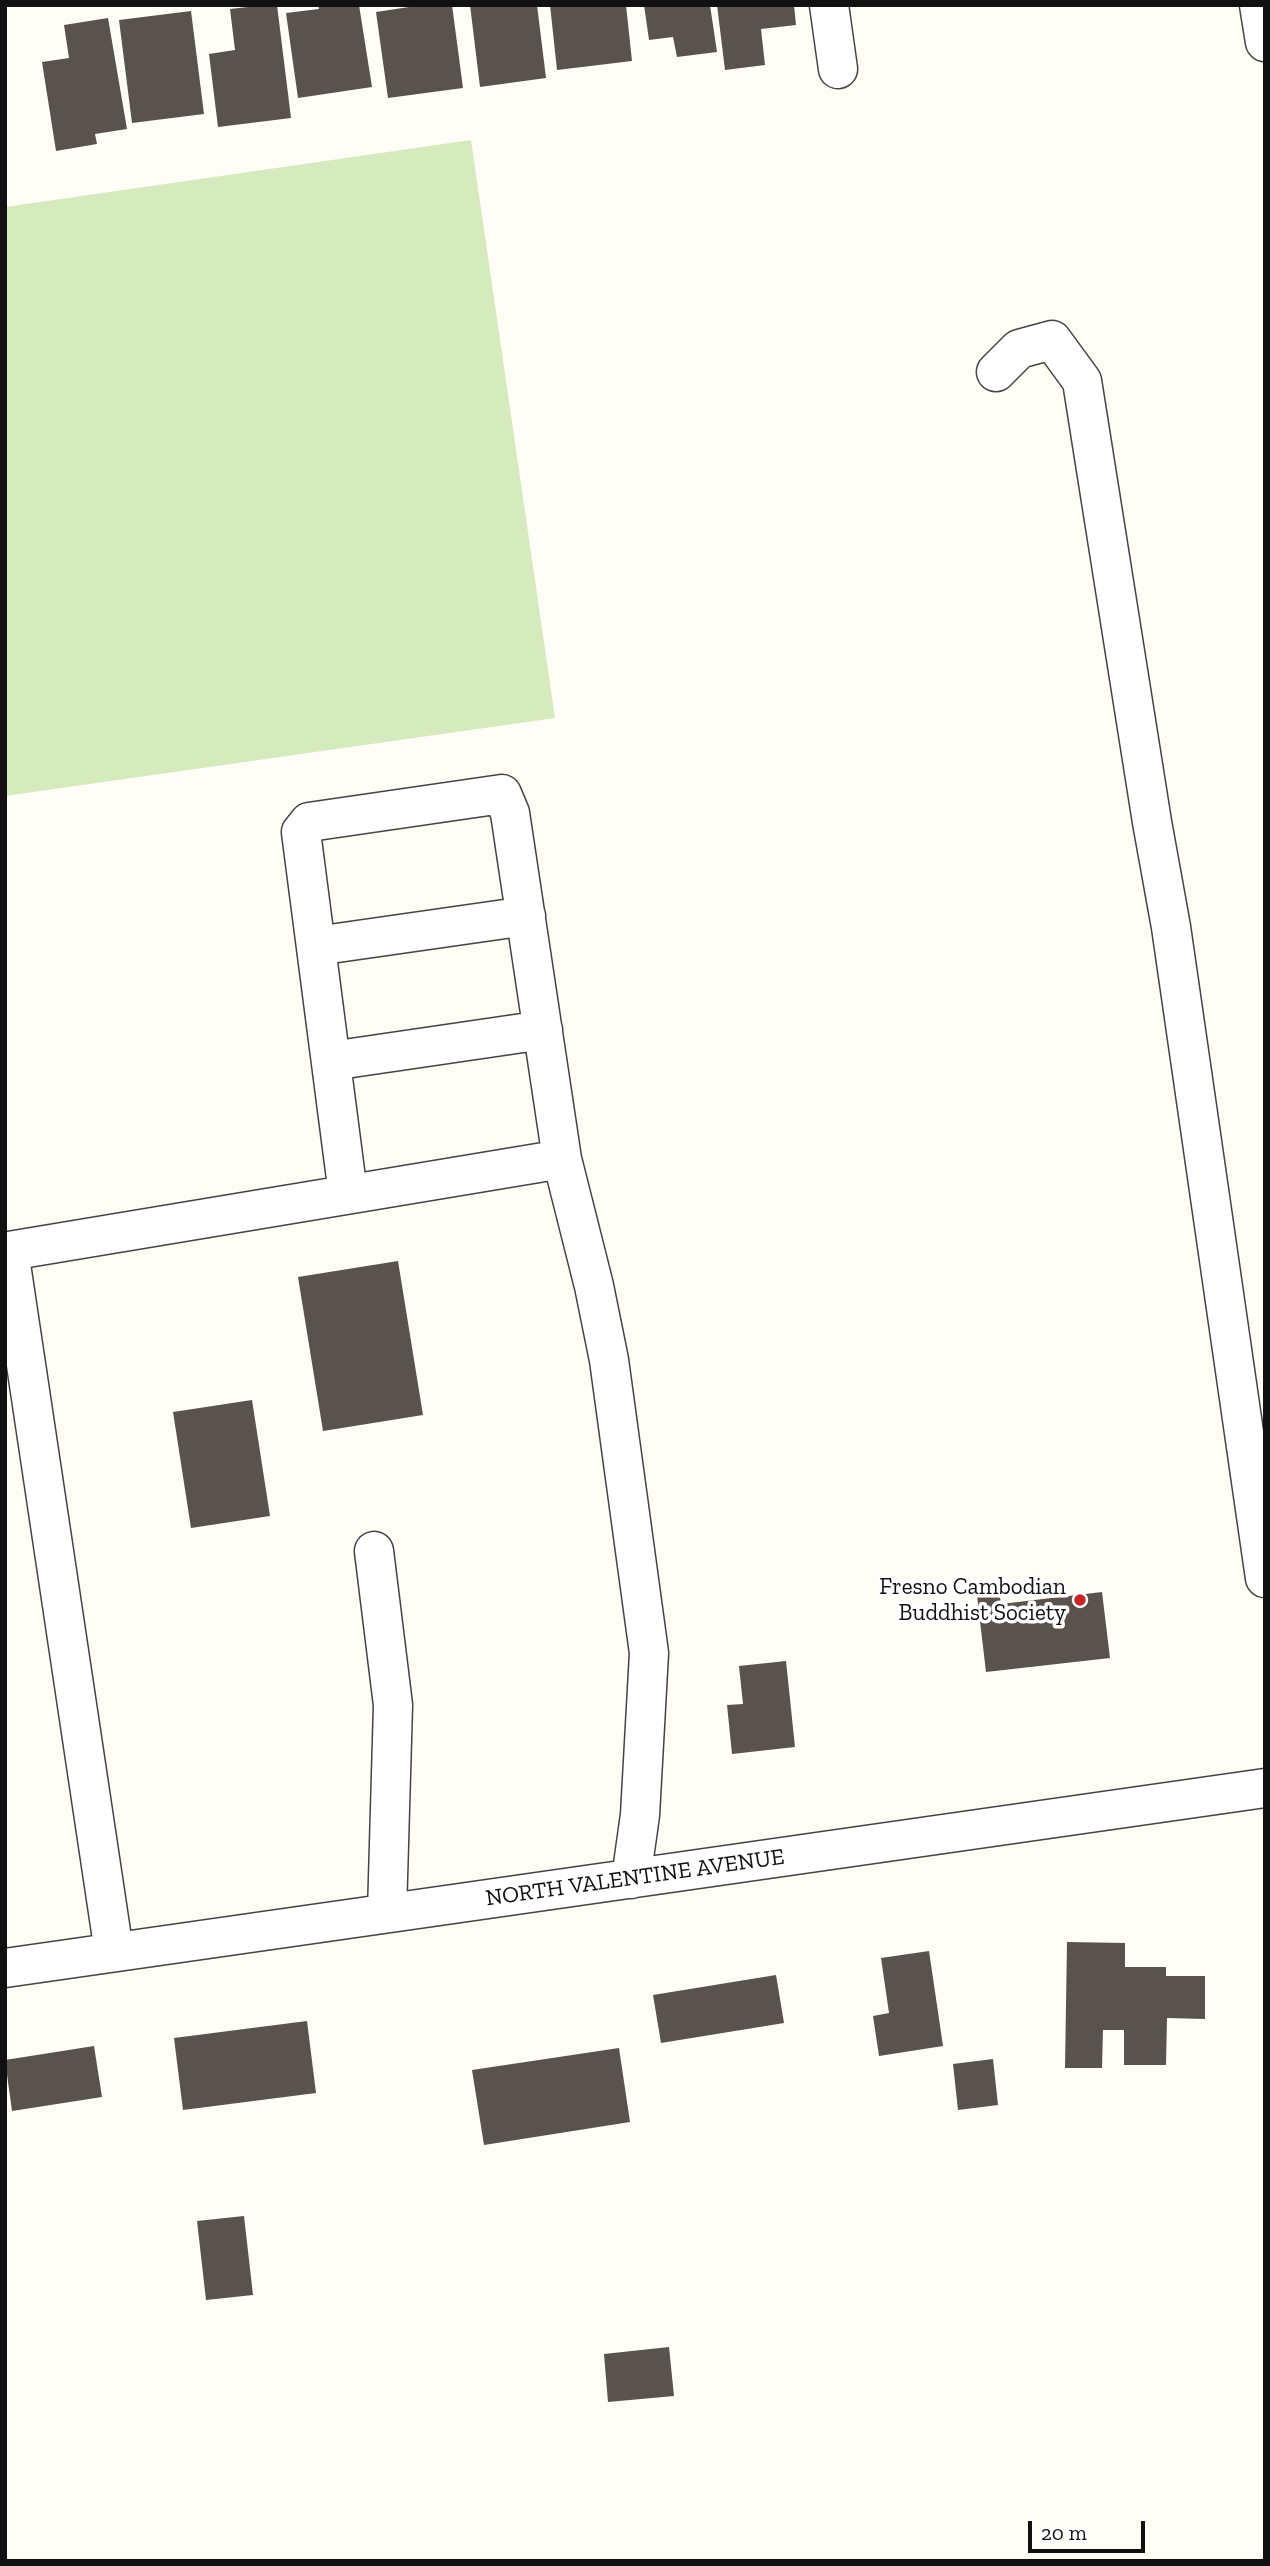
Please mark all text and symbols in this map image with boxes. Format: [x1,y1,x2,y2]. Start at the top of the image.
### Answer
place label: Fresno Cambodian Buddhist Society [879,1573,1066,1627]
marker: Fresno Cambodian Buddhist Society [1072,1592,1088,1608]
street label: NORTH VALENTINE AVENUE [484,1843,786,1913]
scale bar [1032,2506,1149,2550]
text: 20 m [1041,2520,1087,2545]

